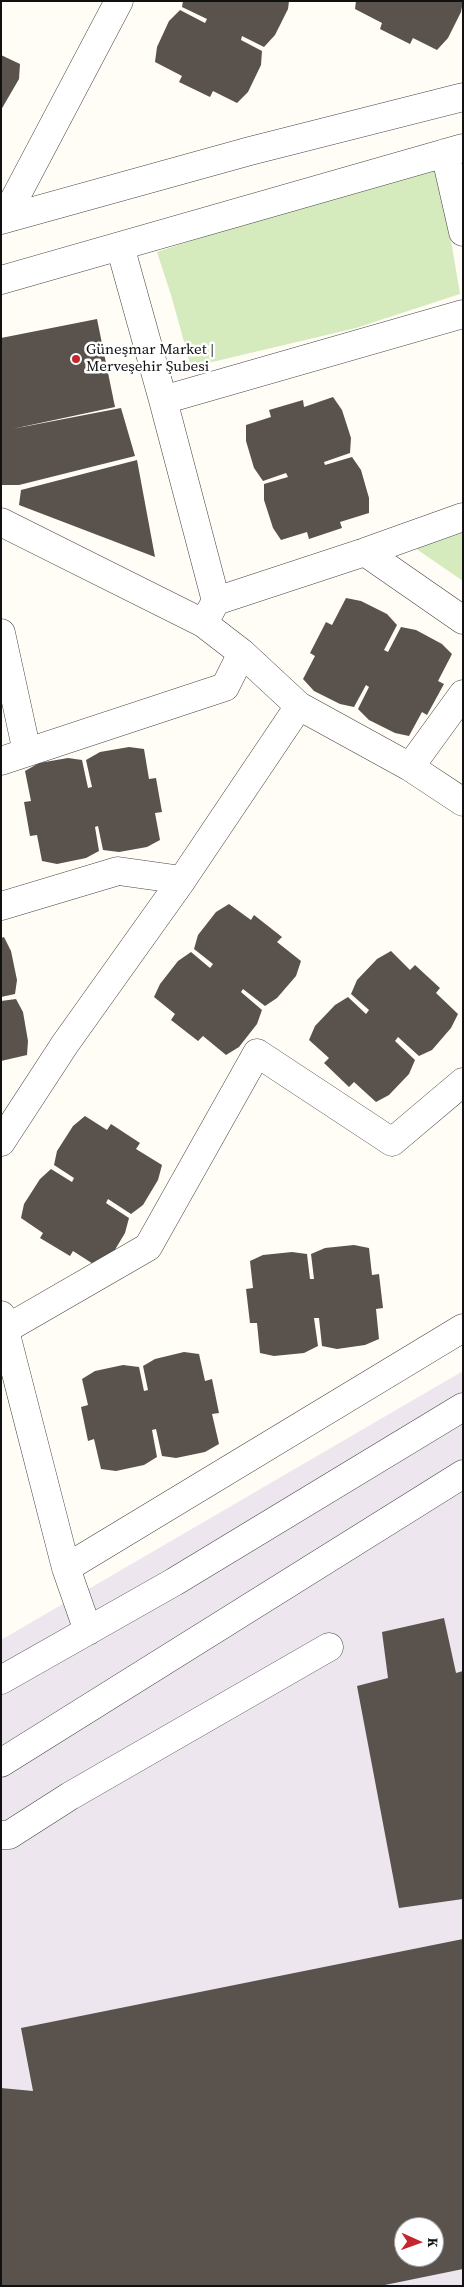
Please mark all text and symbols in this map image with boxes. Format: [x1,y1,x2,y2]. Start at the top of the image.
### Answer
place label: Güneşmar Market | Merveşehir Şubesi [86,341,214,376]
marker: Güneşmar Market | Merveşehir Şubesi [70,353,82,365]
north arrow [394,2217,444,2267]
text: K [423,2237,443,2248]

